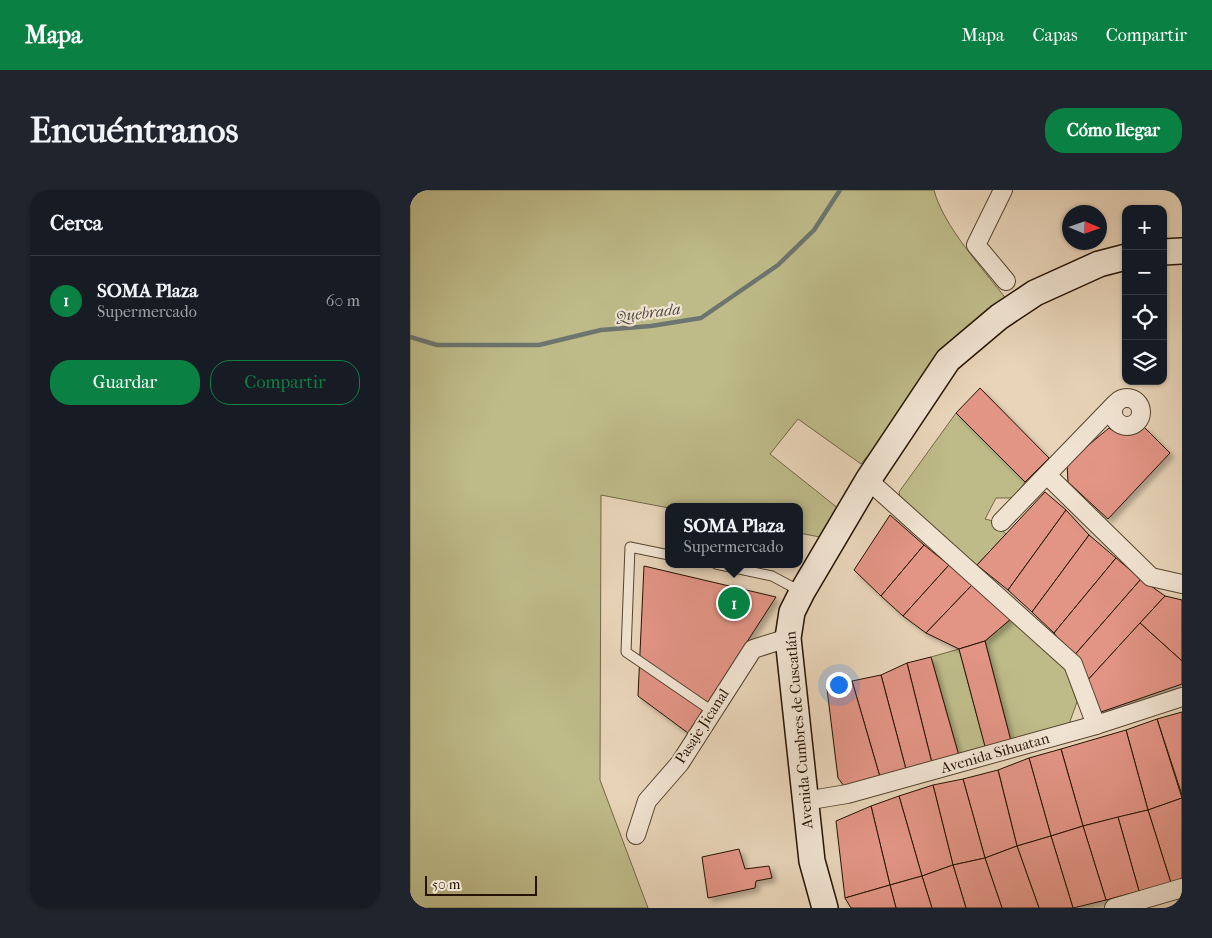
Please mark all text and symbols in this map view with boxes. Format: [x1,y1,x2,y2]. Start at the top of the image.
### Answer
text: Mapa [25,21,82,49]
text: Mapa [962,25,1004,46]
text: Capas [1032,25,1078,46]
text: Compartir [1106,25,1187,46]
button: Cómo llegar [1045,108,1182,153]
text: Encuéntranos [30,110,238,151]
north arrow [1062,205,1107,250]
map controls [1122,205,1167,385]
button: + [1122,205,1167,250]
text: Cerca [50,211,102,235]
button: − [1122,250,1167,295]
text: SOMA Plaza [97,280,198,302]
text: 1 [63,291,69,310]
text: 60 m [326,291,360,310]
button: locate [1122,295,1167,340]
water label: Quebrada [614,299,682,327]
text: Supermercado [97,302,197,321]
button: layers [1122,340,1167,385]
button: Guardar [50,360,200,405]
button: Compartir [210,360,360,405]
popup [665,503,803,568]
text: SOMA Plaza [683,515,785,537]
text: Supermercado [683,537,783,556]
pin: 1 [718,584,750,622]
street label: Avenida Cumbres de Cuscatlán [781,630,817,831]
your location [826,672,852,698]
street label: Pasaje Jicanal [671,685,733,767]
street label: Avenida Sihuatan [938,729,1052,777]
scale bar [425,873,538,896]
text: 50 m [432,876,460,893]

